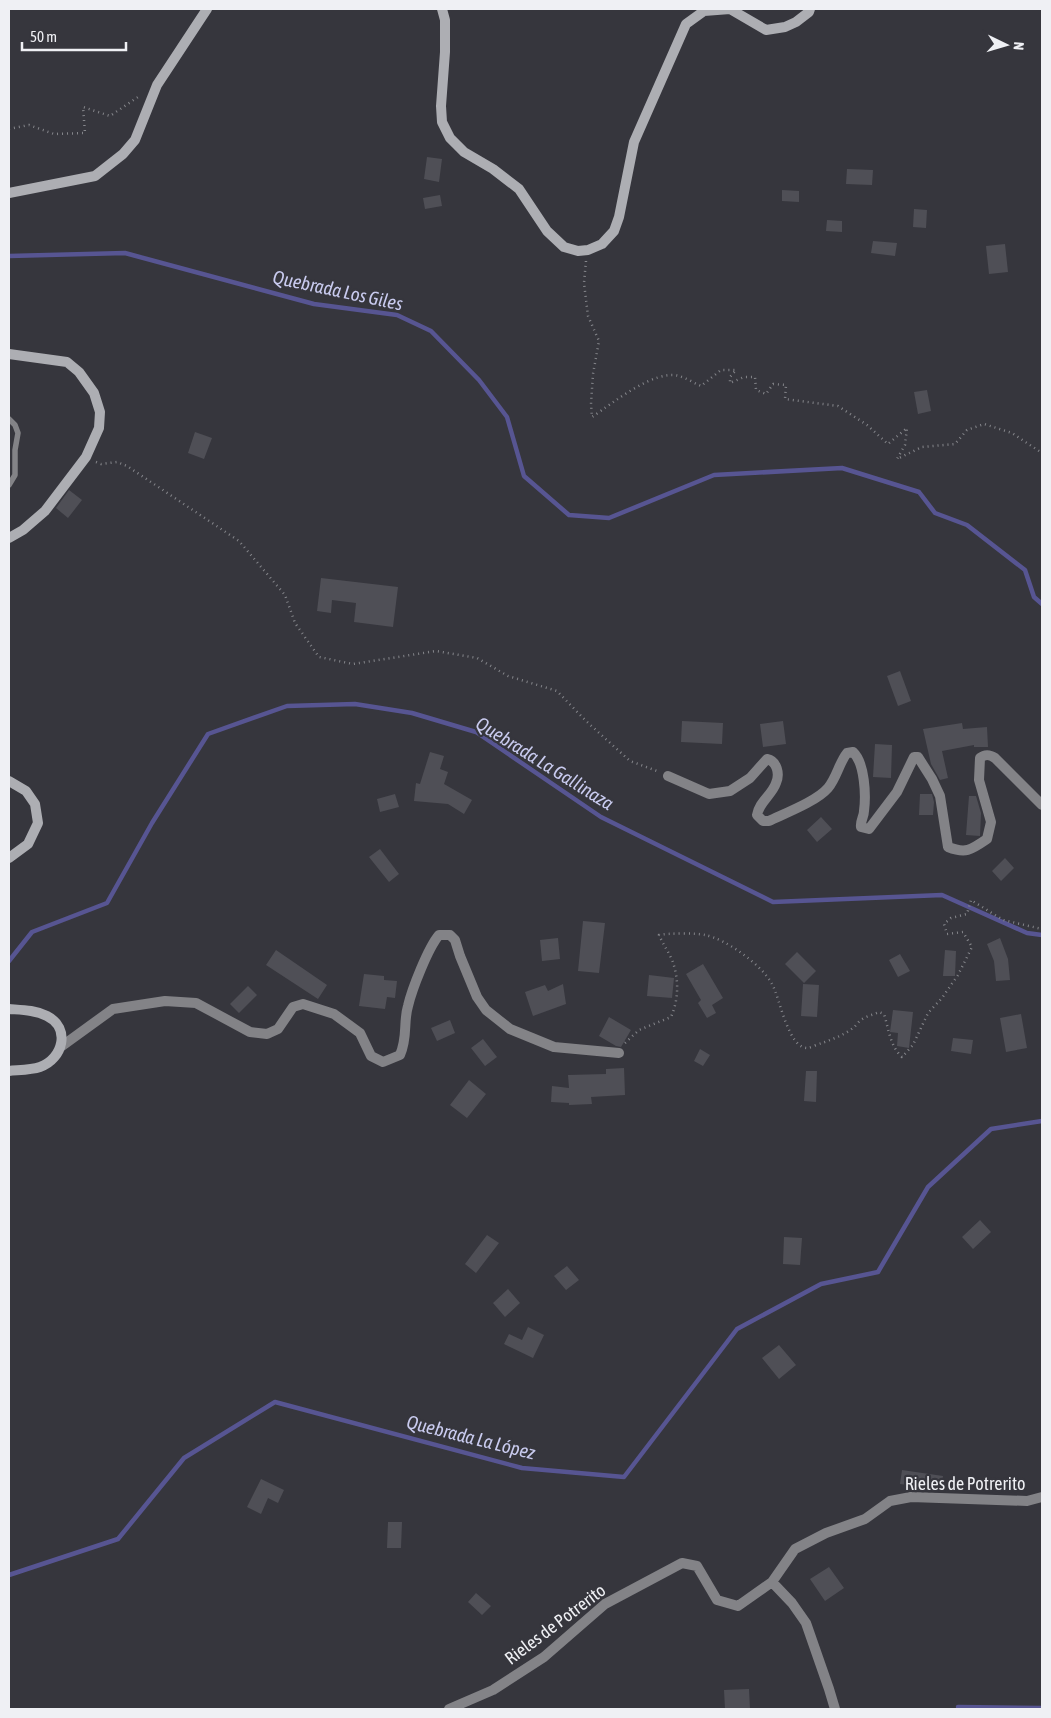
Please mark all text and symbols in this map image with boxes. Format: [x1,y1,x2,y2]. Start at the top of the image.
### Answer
scale bar [22,20,126,52]
north arrow [981,20,1031,70]
text: 50 m [30,28,57,45]
text: N [1011,41,1027,51]
water label: Quebrada Los Giles [271,265,405,315]
water label: Quebrada La Gallinaza [472,712,618,814]
water label: Quebrada La López [404,1410,538,1464]
street label: Rieles de Potrerito [905,1473,1025,1494]
street label: Rieles de Potrerito [500,1579,610,1669]

